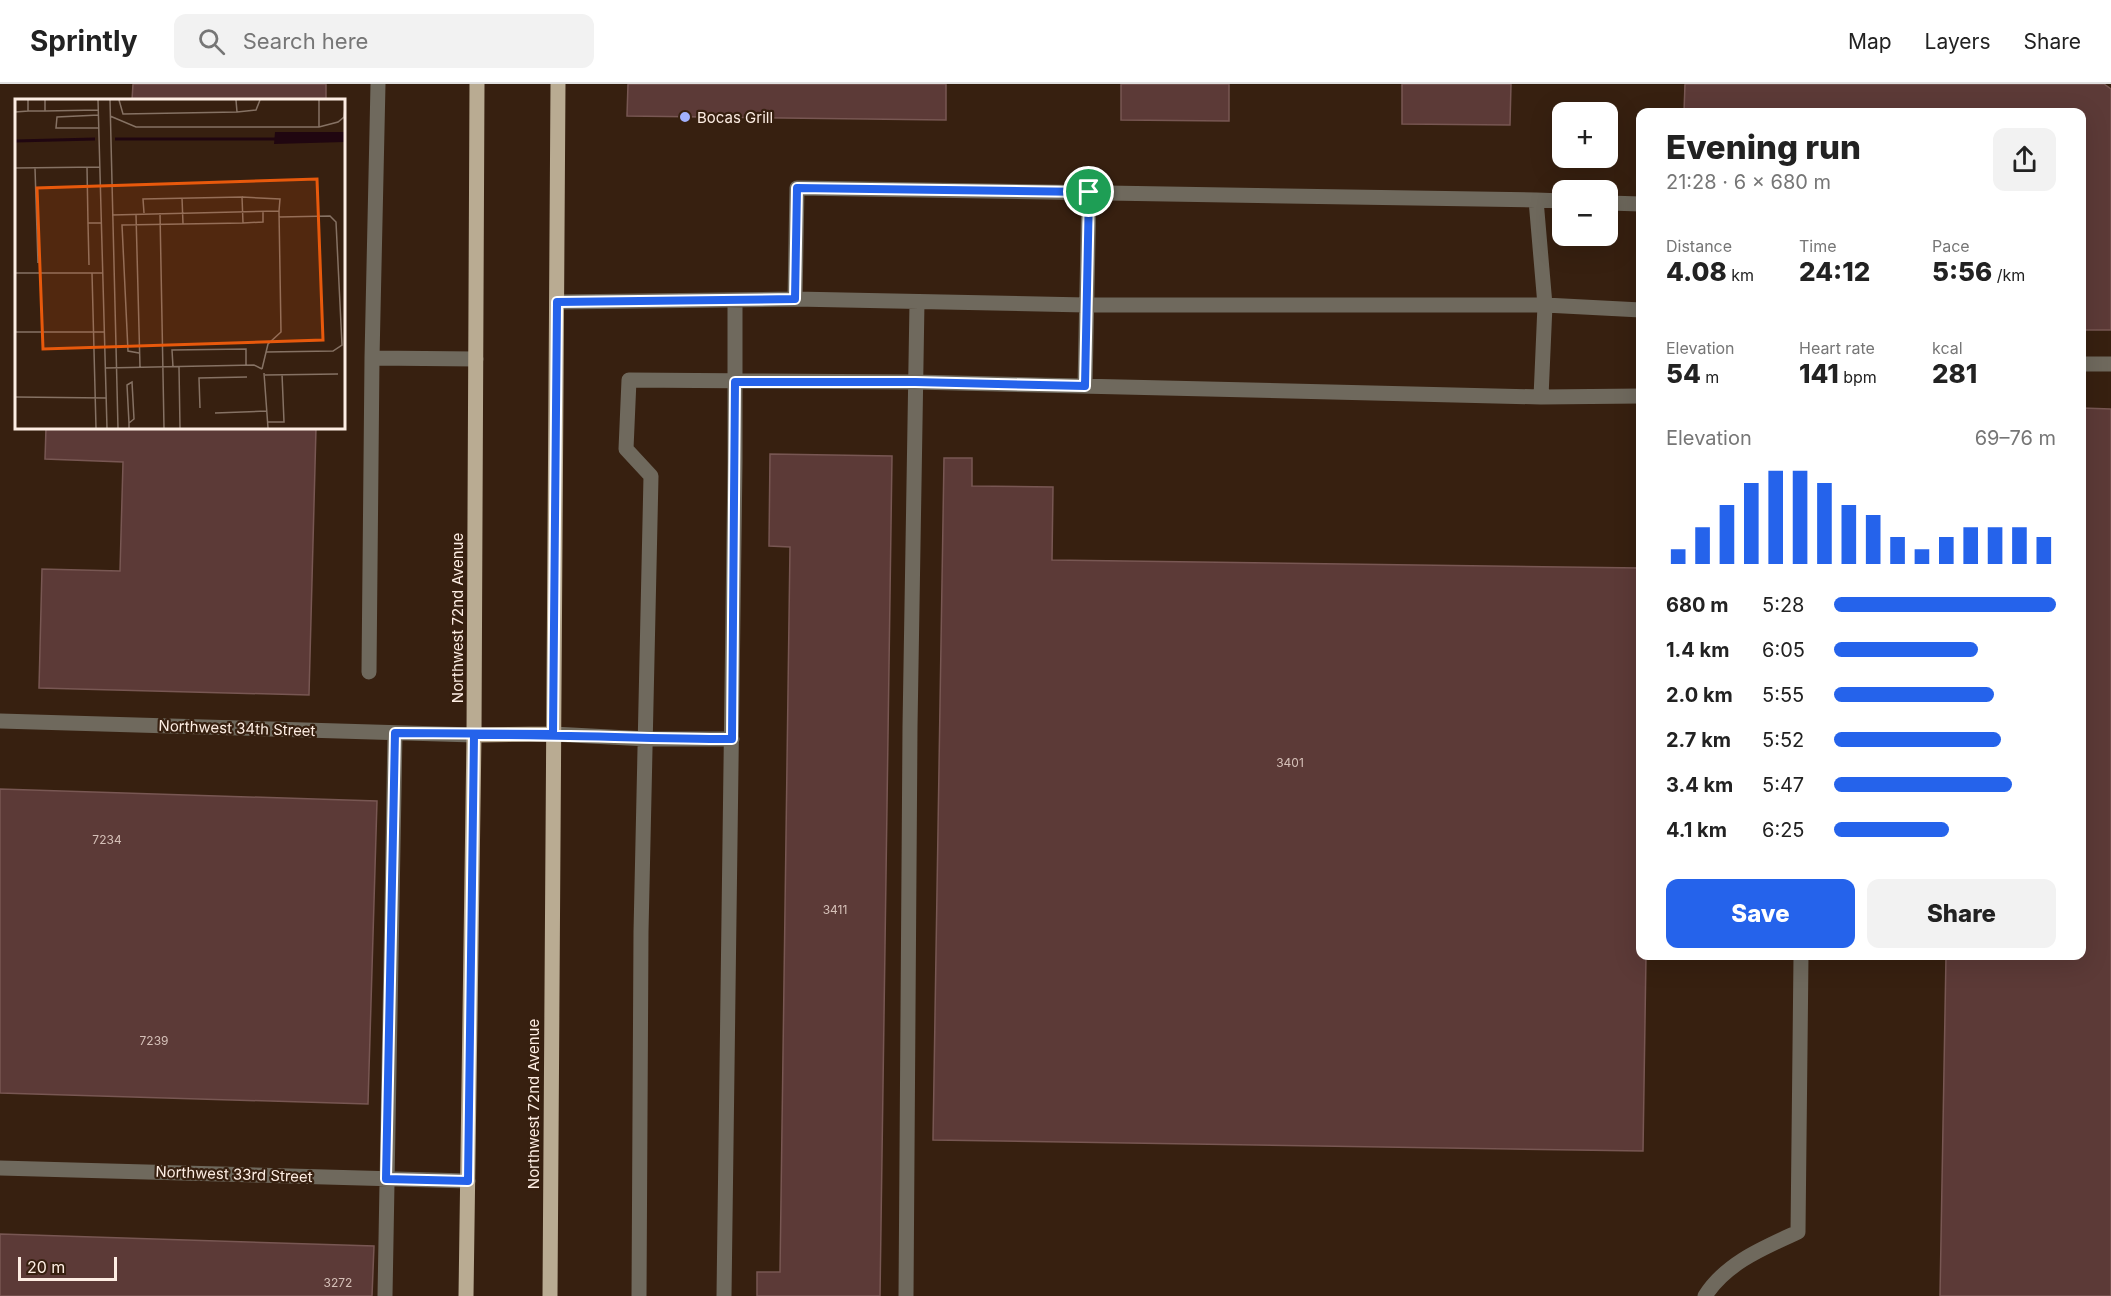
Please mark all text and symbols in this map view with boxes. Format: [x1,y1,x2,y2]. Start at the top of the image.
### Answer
search box [174,14,594,68]
text: Sprintly [30,24,138,58]
icon: search [195,25,228,58]
text: Search here [243,28,368,54]
text: Map [1848,29,1892,54]
text: Layers [1925,29,1991,54]
text: Share [2024,29,2081,54]
inset map [15,99,345,429]
map controls [1552,102,1618,246]
button: + [1552,102,1618,168]
place label: Bocas Grill [697,108,773,127]
marker: Bocas Grill [678,110,692,124]
text: Evening run [1666,127,1861,167]
button: share [1993,128,2056,191]
pin [1063,166,1114,217]
text: 21:28 · 6 × 680 m [1666,170,1831,194]
icon: arrive [1072,175,1105,208]
button: − [1552,180,1618,246]
text: Distance [1666,236,1732,256]
text: Time [1799,236,1837,256]
text: Pace [1932,236,1970,256]
text: 4.08 [1666,256,1727,287]
text: 24:12 [1799,256,1870,287]
text: 5:56 [1932,256,1992,287]
text: km [1727,265,1754,285]
text: /km [1992,265,2025,285]
text: Elevation [1666,338,1735,358]
text: Heart rate [1799,338,1875,358]
text: kcal [1932,338,1963,358]
text: 54 [1666,358,1701,389]
text: 141 [1799,358,1839,389]
text: 281 [1932,358,1977,389]
text: m [1701,367,1719,387]
text: bpm [1839,367,1877,387]
text: Elevation [1666,426,1752,450]
text: 69–76 m [1975,426,2056,450]
street label: Northwest 72nd Avenue [448,533,467,703]
text: 680 m [1666,593,1728,617]
text: 5:28 [1762,593,1805,617]
text: 1.4 km [1666,638,1729,662]
text: 6:05 [1762,638,1805,662]
text: 2.0 km [1666,683,1733,707]
text: 5:55 [1762,683,1804,707]
street label: Northwest 34th Street [158,716,316,740]
text: 2.7 km [1666,728,1731,752]
text: 5:52 [1762,728,1804,752]
house number: 3401 [1276,755,1304,770]
text: 3.4 km [1666,773,1733,797]
text: 5:47 [1762,773,1804,797]
text: 4.1 km [1666,818,1727,842]
text: 6:25 [1762,818,1805,842]
house number: 7234 [92,832,122,847]
button: Save [1666,879,1855,948]
button: Share [1867,879,2056,948]
house number: 3411 [823,902,847,917]
street label: Northwest 72nd Avenue [524,1019,543,1189]
house number: 7239 [140,1033,168,1048]
street label: Northwest 33rd Street [155,1162,313,1186]
scale bar [18,1254,117,1282]
text: 20 m [27,1257,65,1277]
house number: 3272 [324,1275,352,1290]

